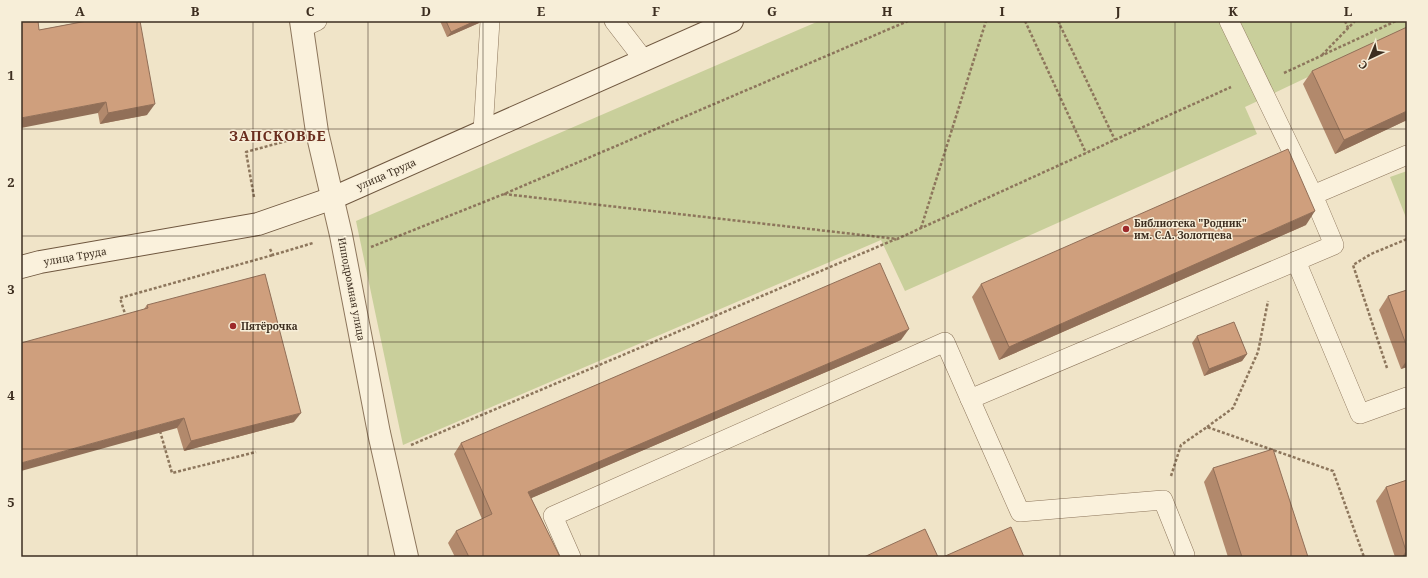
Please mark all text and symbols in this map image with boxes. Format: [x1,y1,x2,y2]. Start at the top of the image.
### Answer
text: A [75,2,85,20]
text: B [191,2,200,20]
text: C [306,2,315,20]
text: D [421,2,431,20]
text: E [537,2,546,20]
text: F [652,2,660,20]
text: G [767,2,777,20]
text: H [882,2,893,20]
text: I [999,2,1005,20]
text: J [1114,2,1121,20]
text: K [1228,2,1238,20]
text: L [1344,2,1353,20]
north arrow [1350,38,1390,78]
text: С [1355,58,1371,73]
text: 1 [7,66,15,84]
district label: ЗАПСКОВЬЕ [229,126,327,145]
street label: улица Труда [354,155,418,193]
text: 2 [7,173,15,191]
place label: Библиотека "Родник" им. С.А. Золотцева [1134,216,1247,242]
marker: Библиотека "Родник" им. С.А. Золотцева [1121,224,1131,234]
street label: Ипподромная улица [335,236,369,342]
street label: улица Труда [42,244,108,268]
text: 3 [7,280,15,298]
place label: Пятёрочка [241,319,298,333]
marker: Пятёрочка [228,321,238,331]
text: 4 [7,386,15,404]
text: 5 [7,493,15,511]

